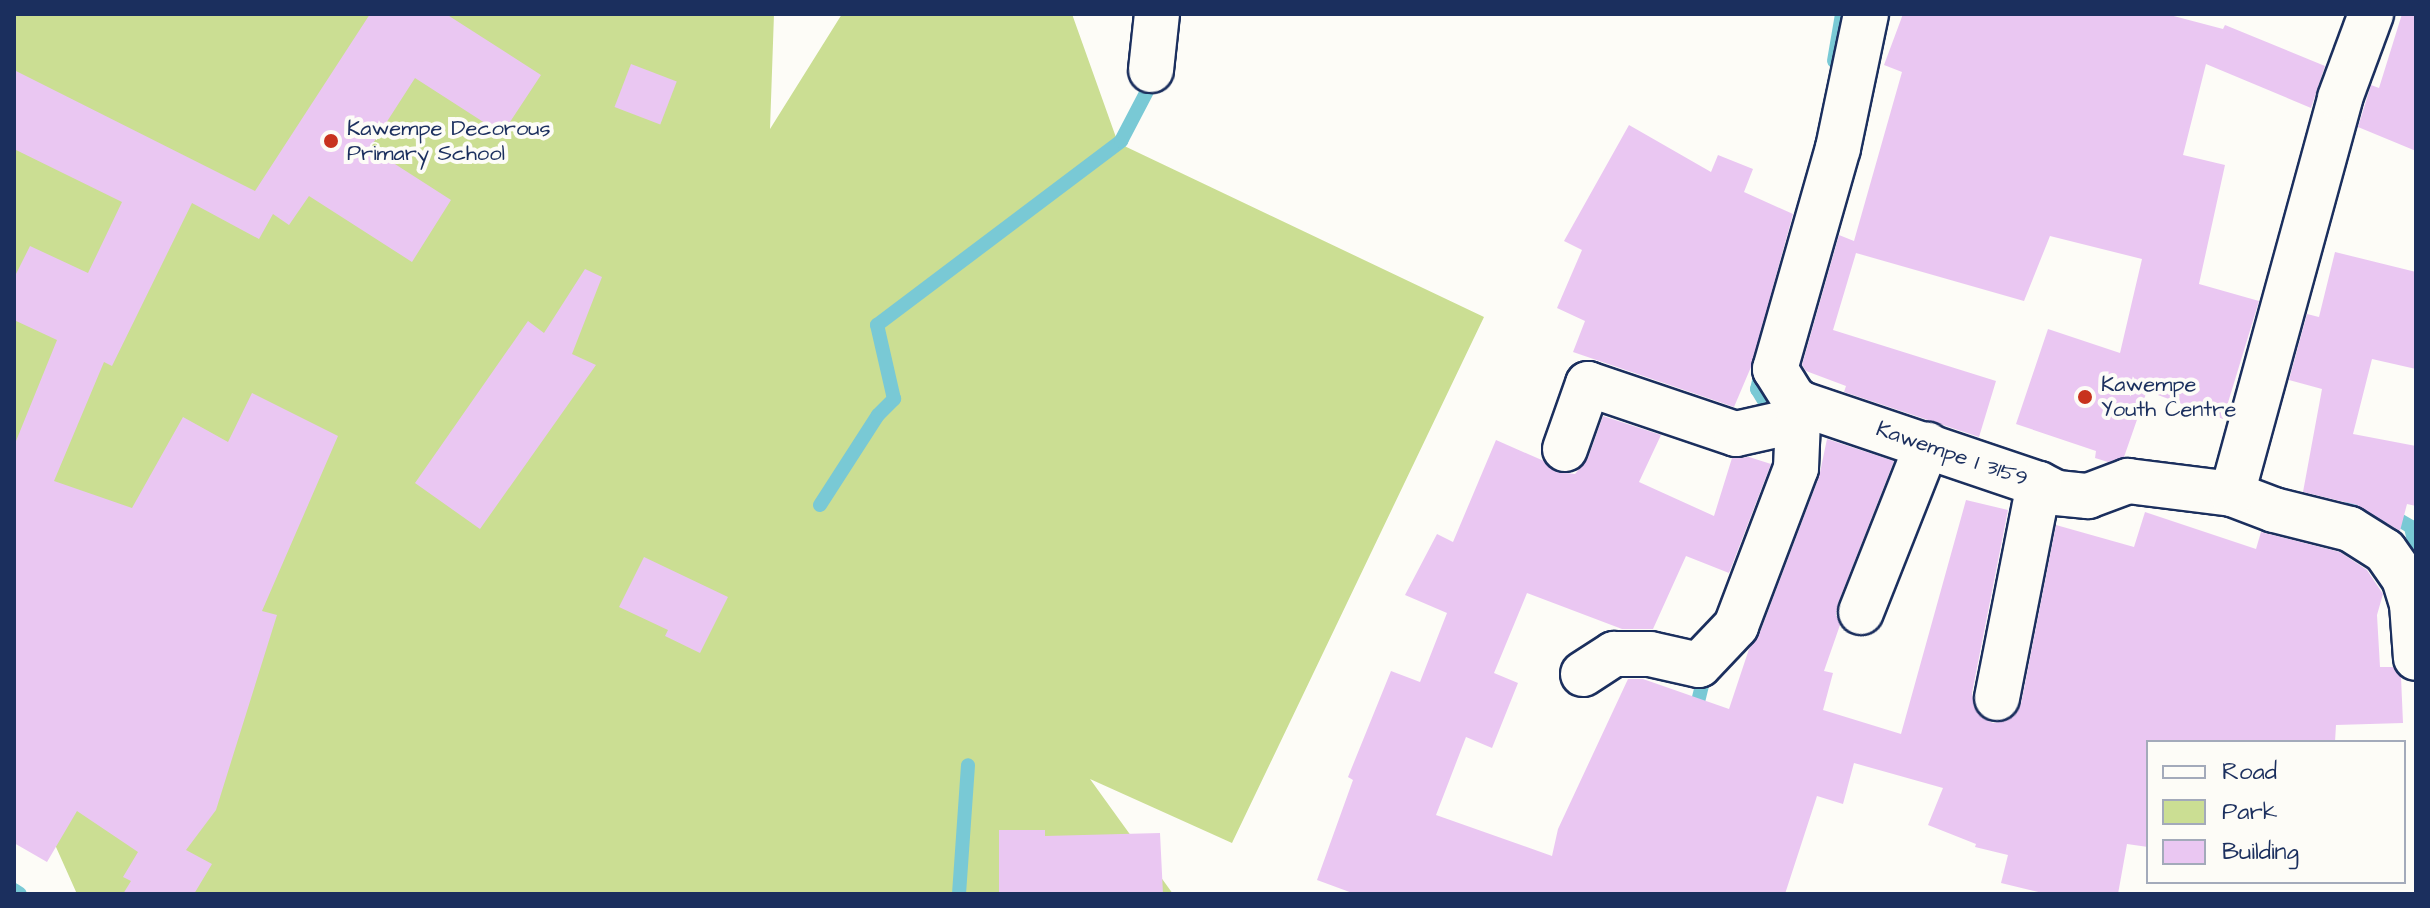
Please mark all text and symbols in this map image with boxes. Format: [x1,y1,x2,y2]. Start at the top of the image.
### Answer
place label: Kawempe Decorous Primary School [347,115,550,166]
marker: Kawempe Decorous Primary School [322,132,340,150]
place label: Kawempe Youth Centre [2101,371,2236,422]
marker: Kawempe Youth Centre [2076,388,2094,406]
street label: Kawempe I 3159 [1873,416,2031,492]
legend [2146,740,2406,884]
text: Road [2222,755,2277,789]
text: Park [2222,795,2278,829]
text: Building [2222,835,2299,869]

